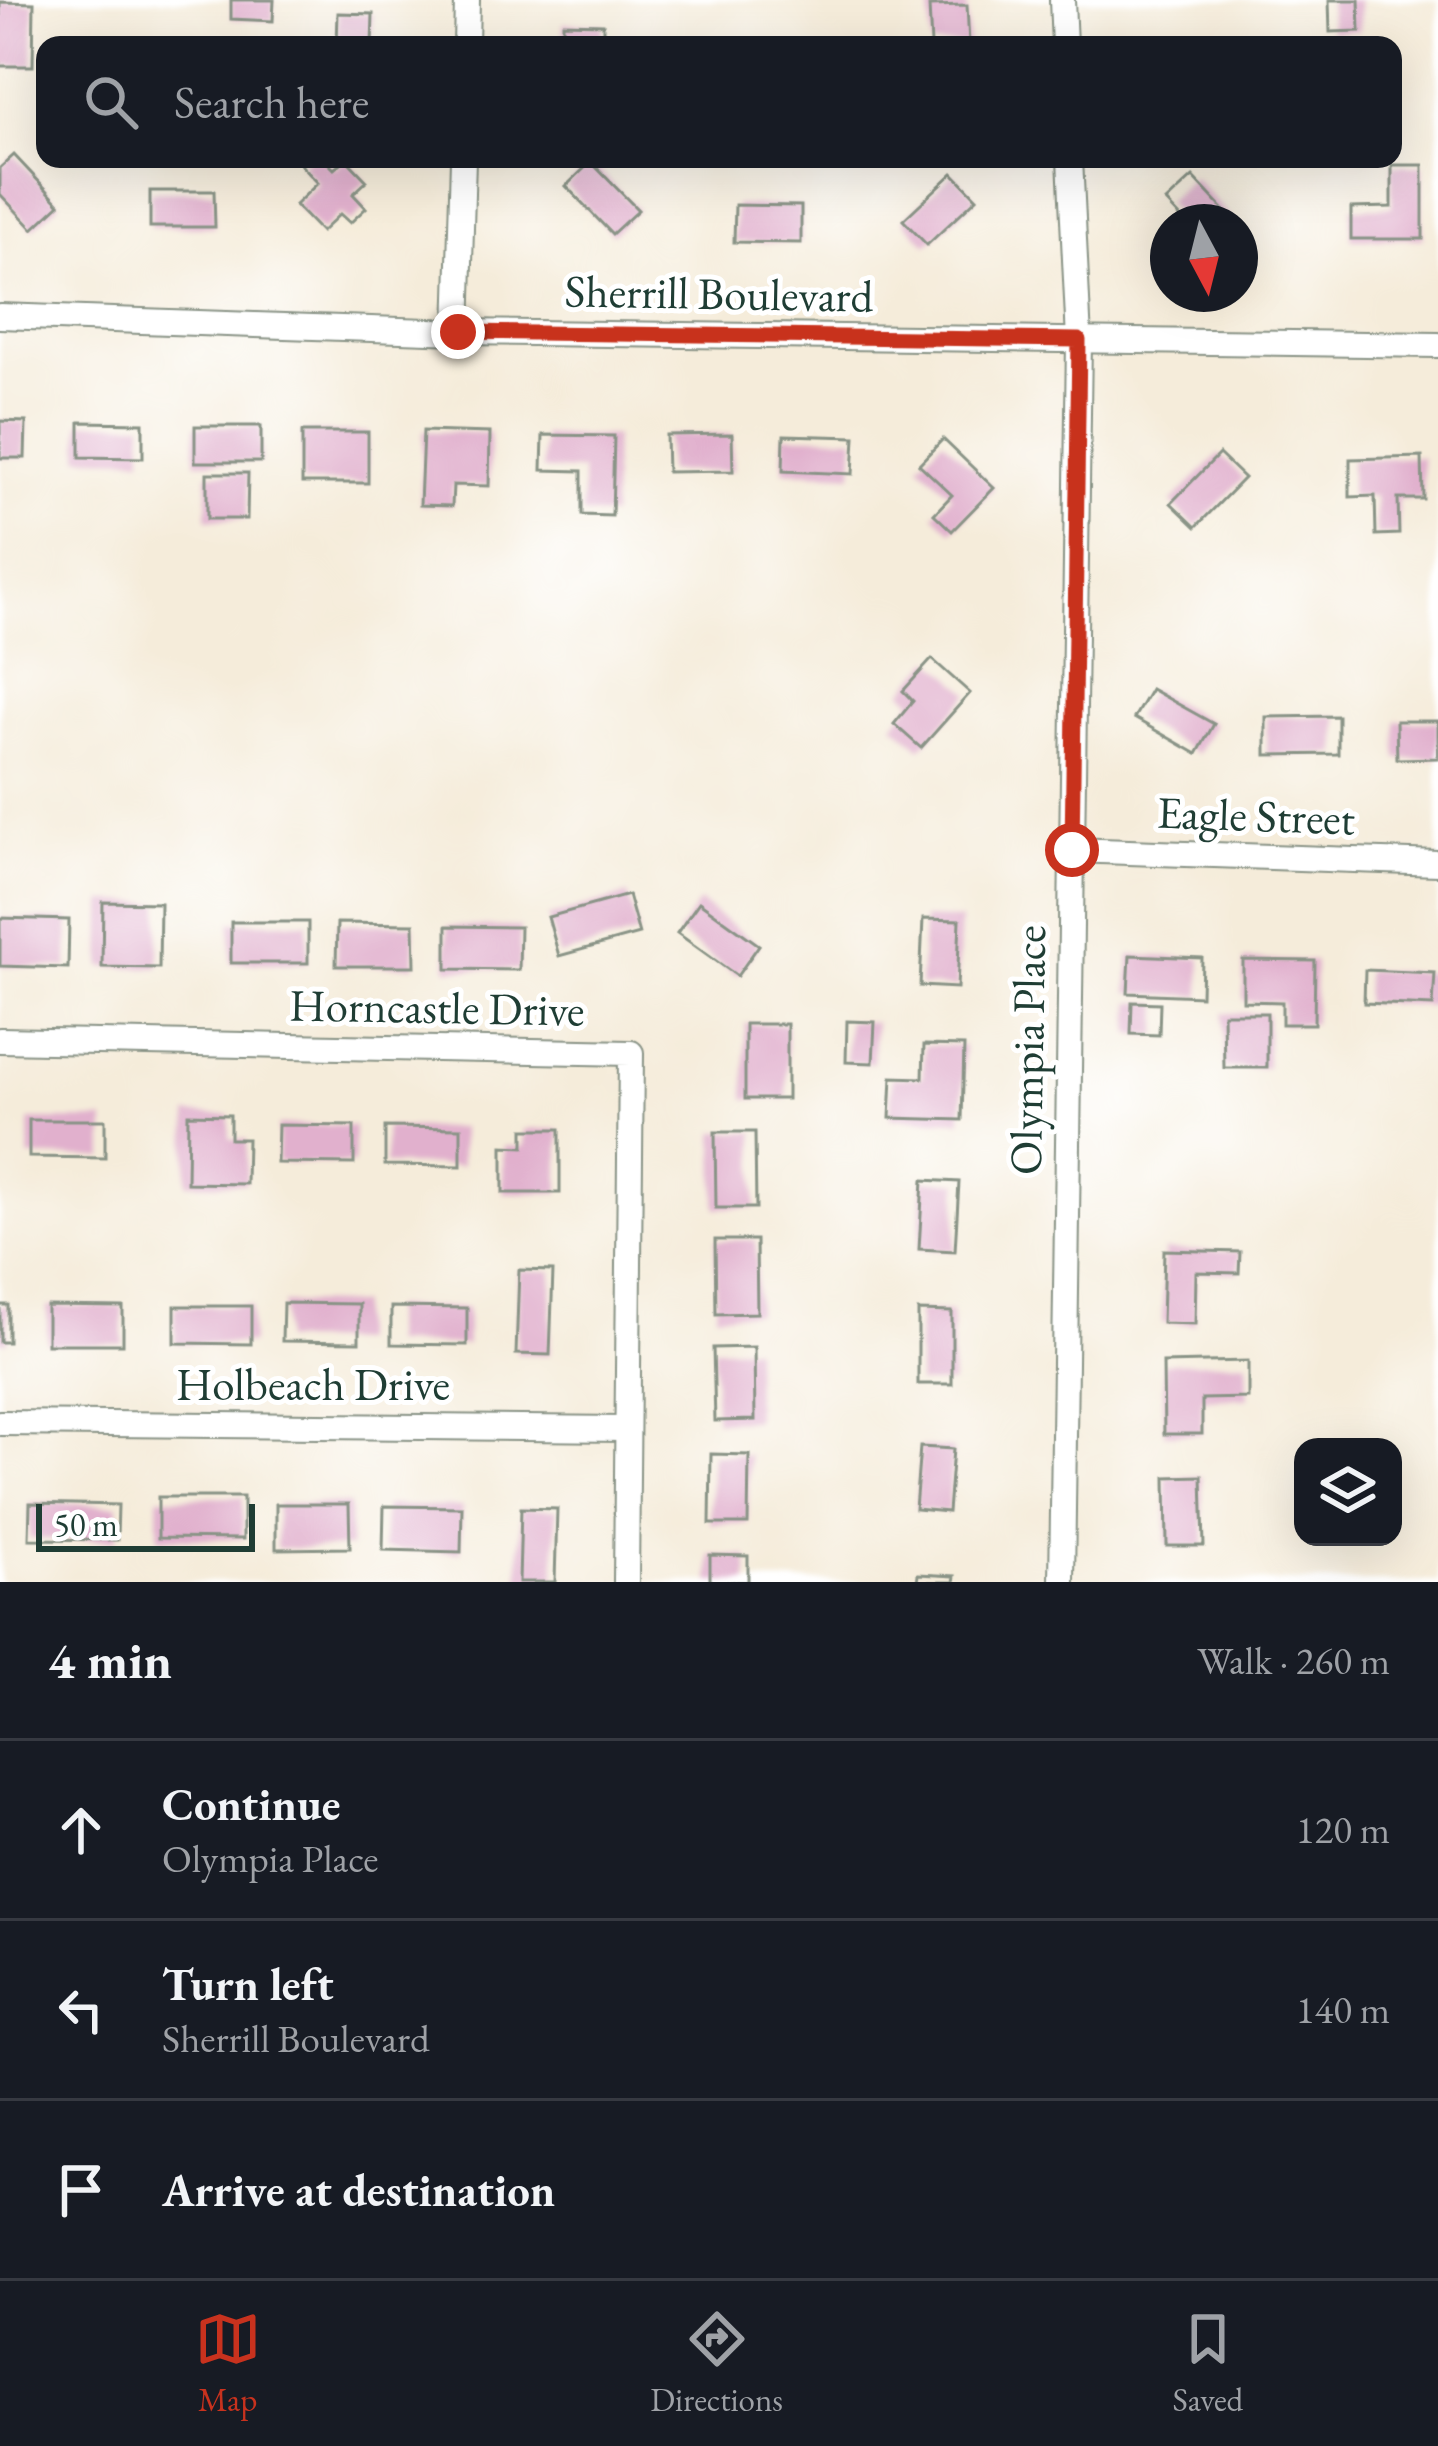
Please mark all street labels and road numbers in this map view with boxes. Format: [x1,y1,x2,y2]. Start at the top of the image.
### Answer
street label: Sherrill Boulevard [564,261,874,325]
street label: Eagle Street [1156,783,1356,847]
street label: Olympia Place [996,925,1058,1175]
street label: Horncastle Drive [289,975,585,1039]
street label: Holbeach Drive [176,1355,450,1413]

